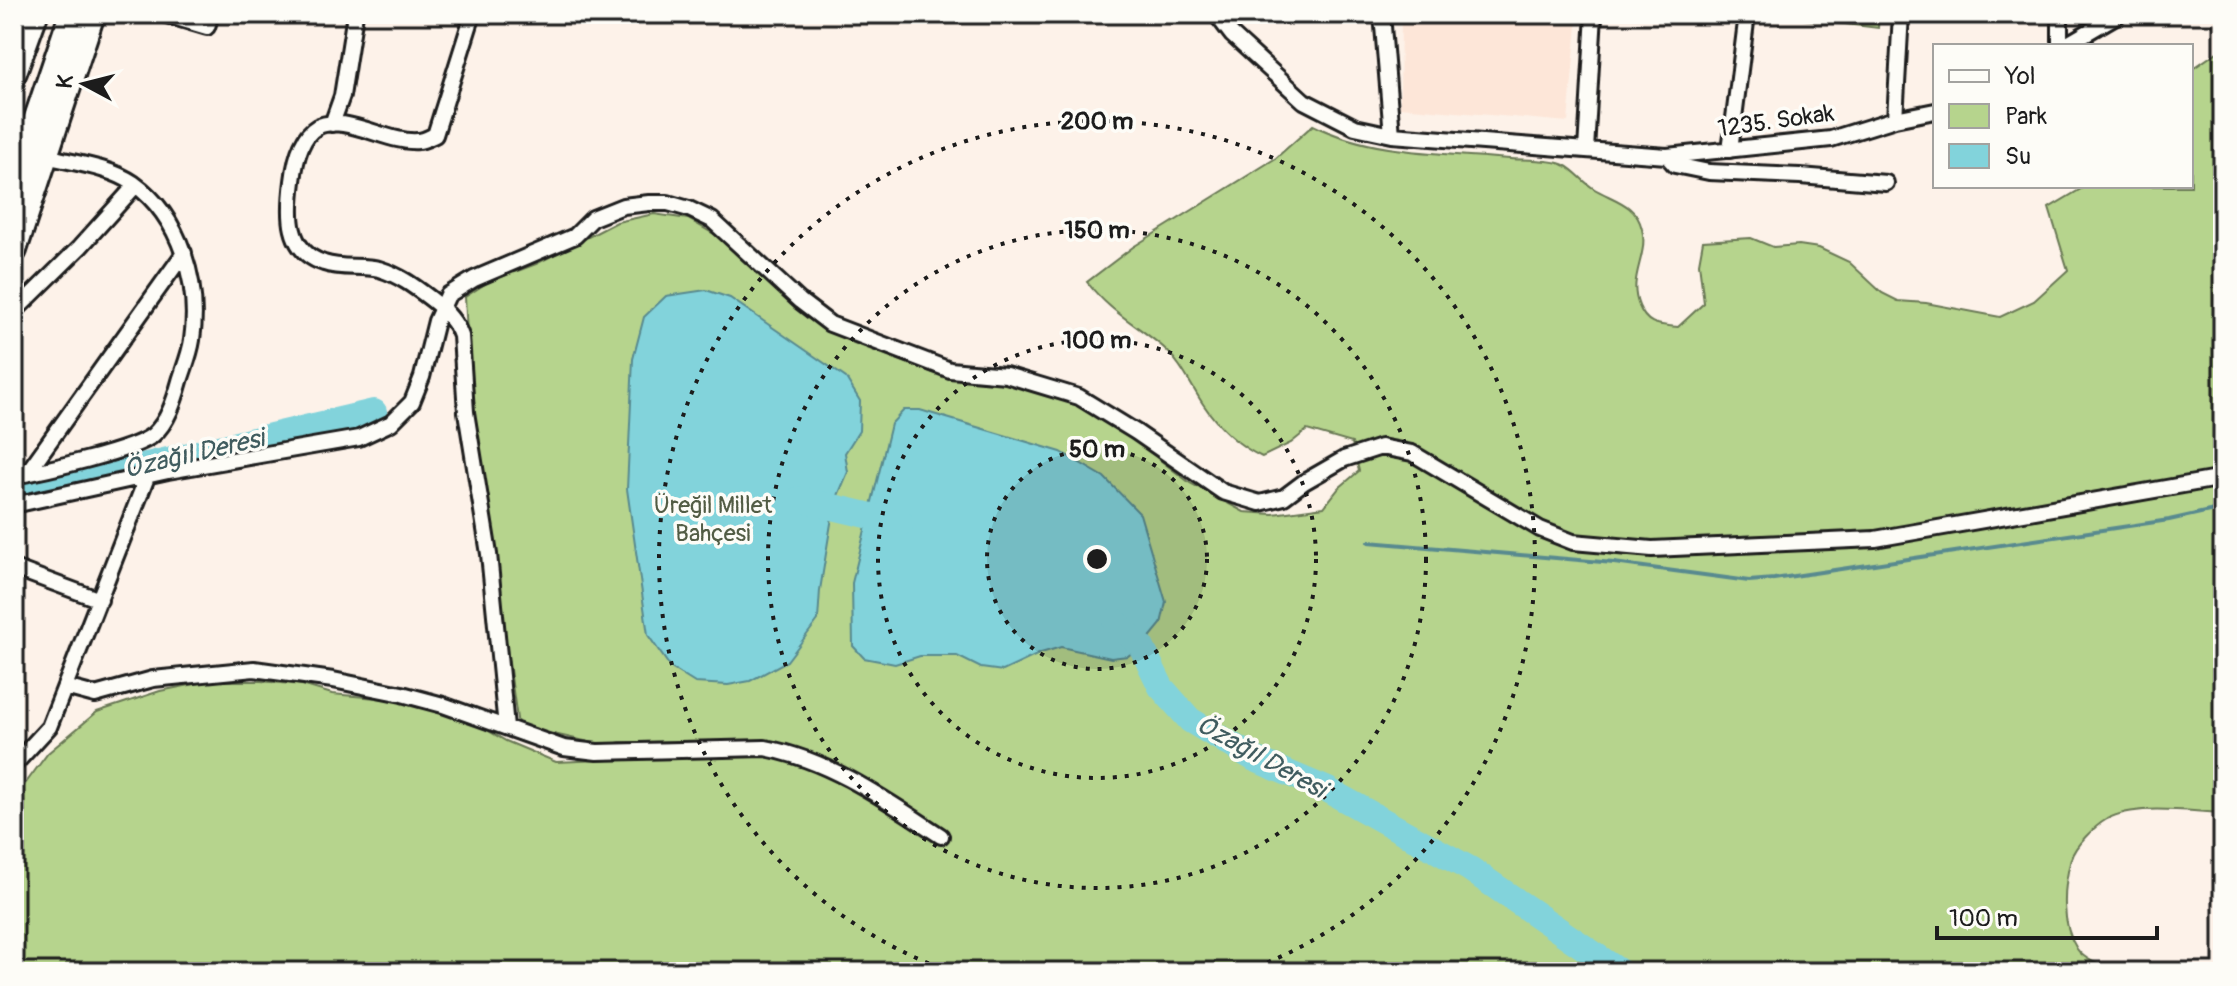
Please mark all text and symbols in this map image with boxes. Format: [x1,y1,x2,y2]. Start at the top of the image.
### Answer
north arrow [44,44,124,124]
legend [1933,44,2193,188]
text: Yol [2004,62,2035,91]
text: K [50,73,80,90]
street label: 1235. Sokak [1716,98,1836,144]
text: Park [2005,102,2047,131]
text: 200 m [1061,107,1133,136]
text: Su [2005,142,2031,171]
text: 150 m [1064,216,1130,245]
text: 100 m [1063,326,1131,355]
water label: Özağıl Deresi [121,421,271,486]
text: 50 m [1069,435,1125,464]
park label: Üreğil Millet Bahçesi [654,491,773,548]
centre of rings [1083,545,1111,573]
water label: Özağıl Deresi [1191,708,1335,808]
scale bar [1937,890,2157,940]
text: 100 m [1949,904,2018,933]

